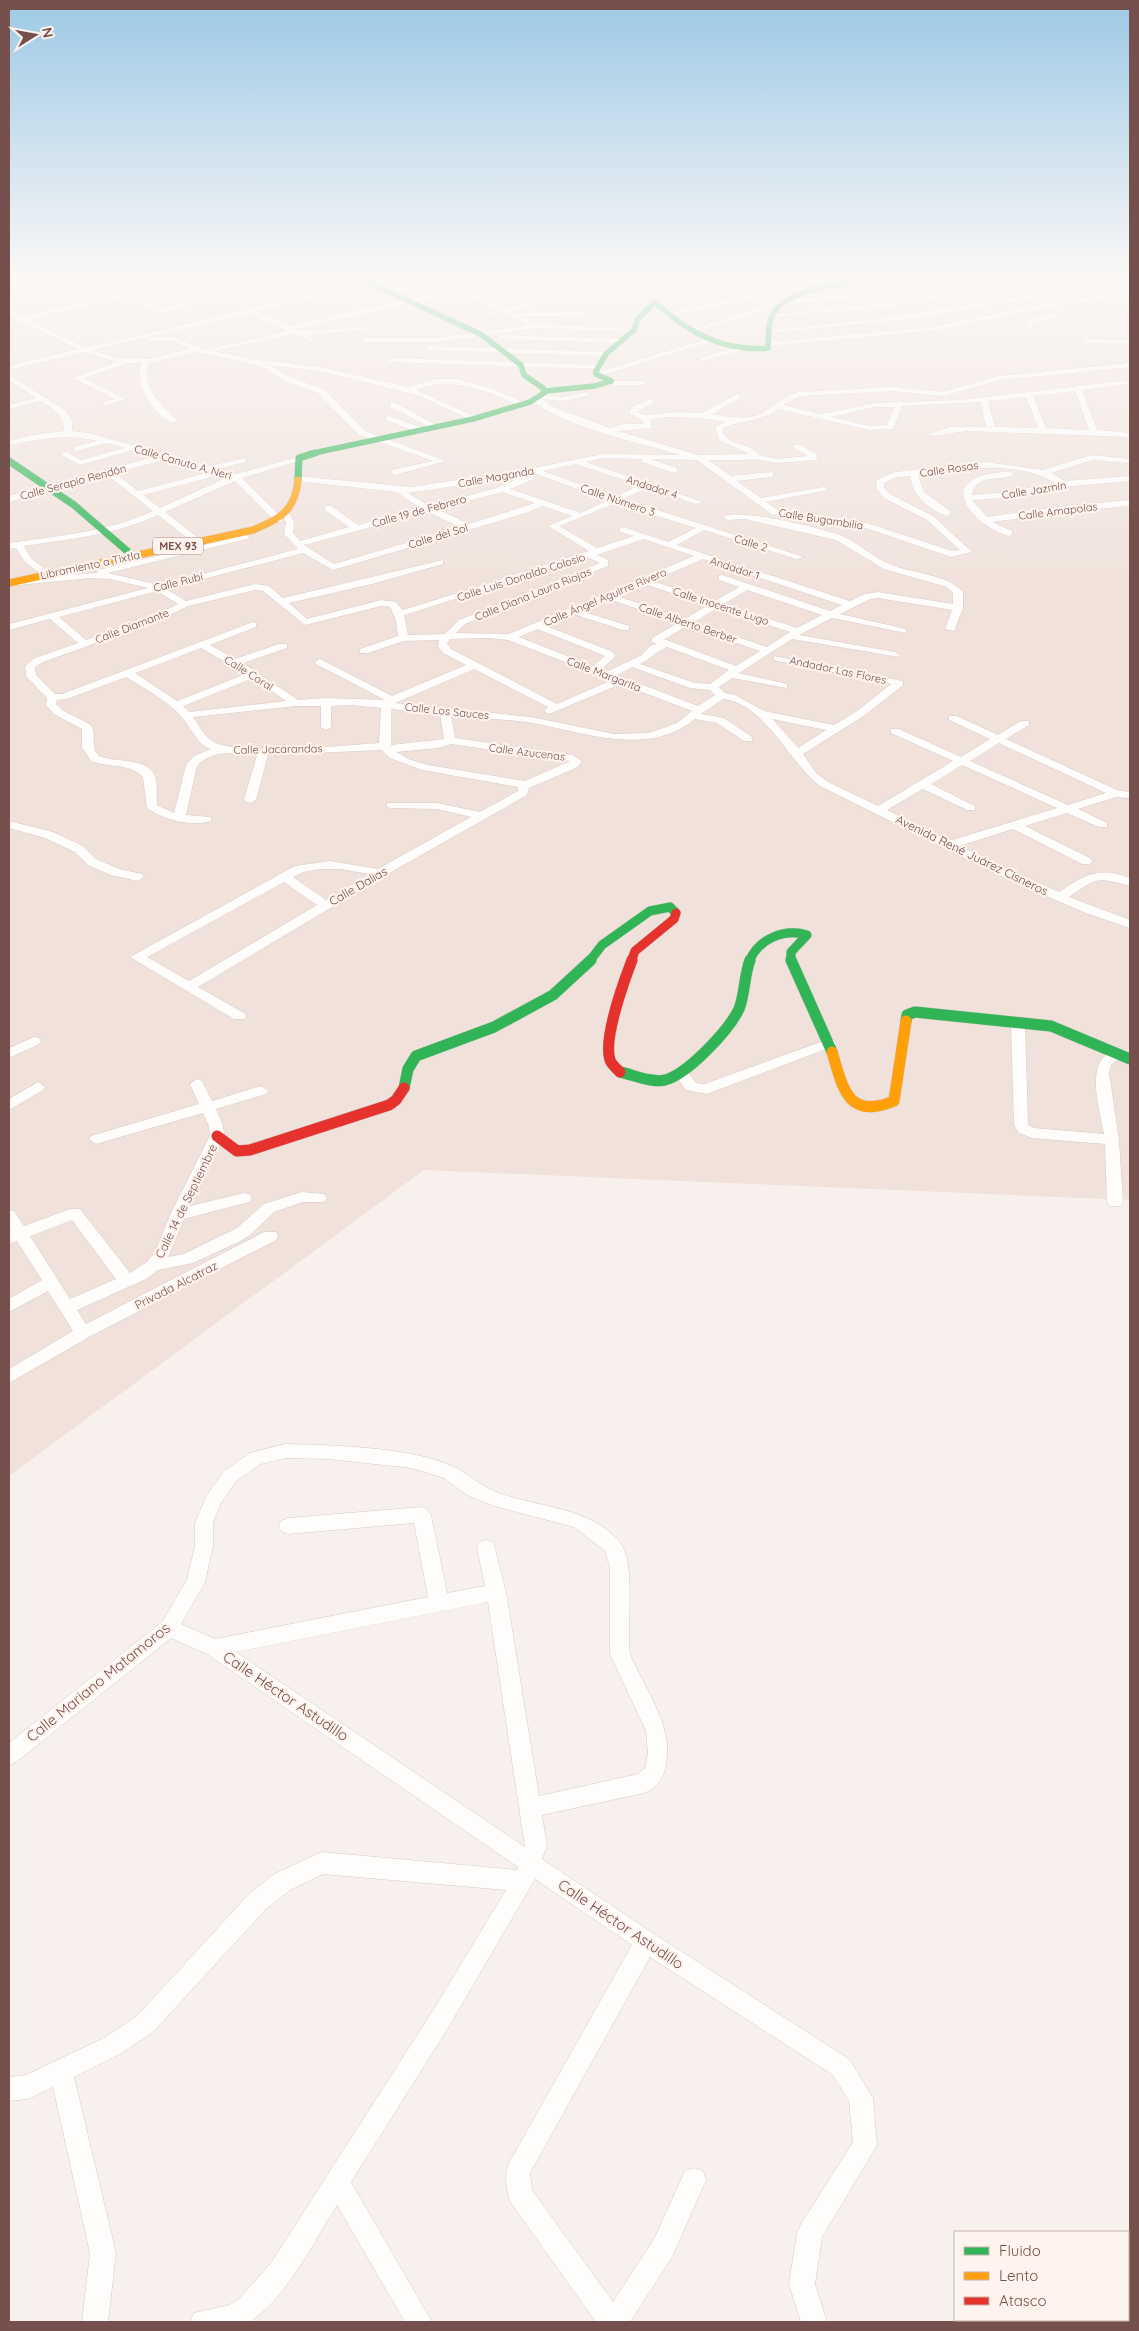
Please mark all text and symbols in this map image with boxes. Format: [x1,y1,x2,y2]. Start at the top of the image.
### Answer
north arrow [10,10,60,60]
text: N [38,26,58,39]
street label: Calle Canuto A. Neri [133,441,233,483]
street label: Calle Rosas [919,458,979,480]
street label: Calle Serapio Rendón [18,461,128,503]
street label: Calle Maganda [457,463,535,491]
street label: Andador 4 [625,472,680,502]
street label: Calle Jazmín [1001,478,1067,502]
street label: Calle Número 3 [579,481,657,519]
street label: Calle 19 de Febrero [370,492,468,530]
street label: Calle Amapolas [1018,499,1098,523]
street label: Calle Bugambilia [778,505,864,533]
street label: Calle del Sol [406,520,470,552]
street label: Calle 2 [733,531,769,555]
road number: MEX 93 [153,538,203,554]
street label: Libramiento a Tixtla [39,548,141,582]
street label: Calle Luis Donaldo Colosio [455,550,587,604]
street label: Andador 1 [708,553,762,583]
street label: Calle Diana Laura Riojas [473,564,593,624]
street label: Calle Ángel Aguirre Rivero [541,565,669,629]
street label: Calle Rubí [152,569,205,595]
street label: Calle Inocente Lugo [671,584,771,628]
street label: Calle Alberto Berber [637,600,740,647]
street label: Calle Diamante [93,606,171,646]
street label: Calle Coral [222,652,276,694]
street label: Calle Margarita [565,653,643,695]
street label: Andador Las Flores [788,653,888,687]
street label: Calle Los Sauces [404,700,490,722]
street label: Calle Azucenas [488,740,566,764]
street label: Calle Jacarandas [233,741,323,757]
street label: Avenida René Juárez Cisneros [893,812,1051,899]
street label: Calle Dalias [326,863,390,909]
street label: Calle 14 de Septiembre [152,1141,220,1261]
street label: Privada Alcatraz [132,1257,220,1312]
street label: Calle Mariano Matamoros [22,1618,174,1746]
street label: Calle Héctor Astudillo [219,1647,353,1745]
street label: Calle Héctor Astudillo [554,1875,688,1973]
legend [954,2231,1129,2321]
text: Fluido [999,2241,1041,2260]
text: Lento [999,2266,1038,2285]
text: Atasco [999,2291,1047,2310]

